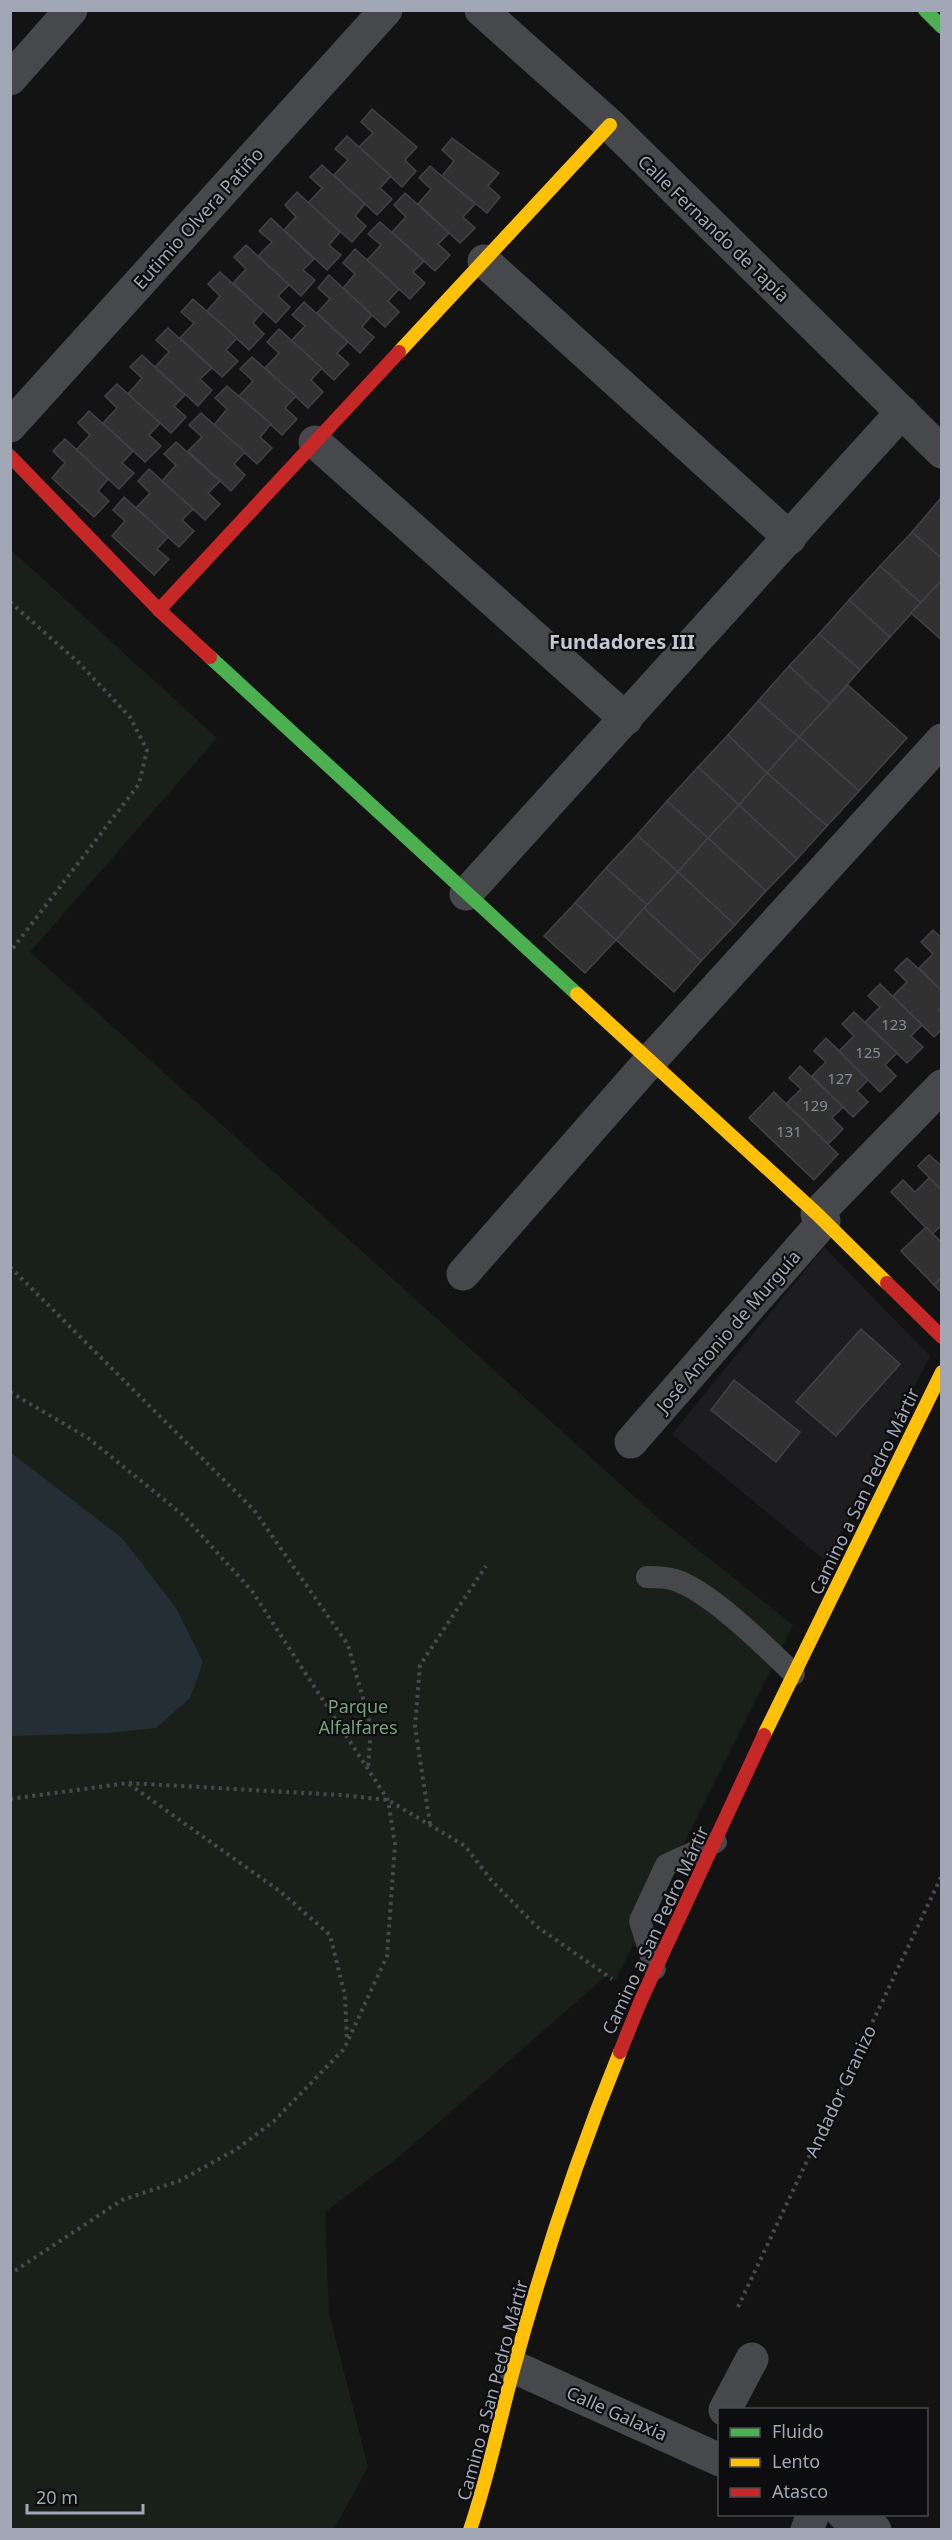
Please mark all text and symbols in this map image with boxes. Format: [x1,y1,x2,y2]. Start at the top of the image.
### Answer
street label: Eutimio Olvera Patiño [128,142,268,294]
street label: Calle Fernando de Tapía [633,149,795,307]
district label: Fundadores III [549,628,695,655]
house number: 123 [881,1014,907,1034]
house number: 125 [855,1042,881,1062]
house number: 127 [827,1068,853,1088]
house number: 129 [802,1095,828,1115]
house number: 131 [776,1121,802,1141]
street label: José Antonio de Murguía [649,1245,805,1419]
street label: Camino a San Pedro Mártir [803,1383,925,1598]
park label: Parque Alfalfares [318,1694,398,1739]
street label: Camino a San Pedro Mártir [596,1821,714,2038]
street label: Andador Granizo [799,2021,881,2161]
street label: Camino a San Pedro Mártir [451,2277,533,2503]
street label: Calle Galaxia [563,2380,671,2446]
legend [718,2408,928,2516]
text: Fluido [772,2419,824,2443]
text: Lento [772,2449,820,2473]
scale bar [27,2477,142,2515]
text: Atasco [772,2479,828,2503]
text: 20 m [36,2485,78,2509]

